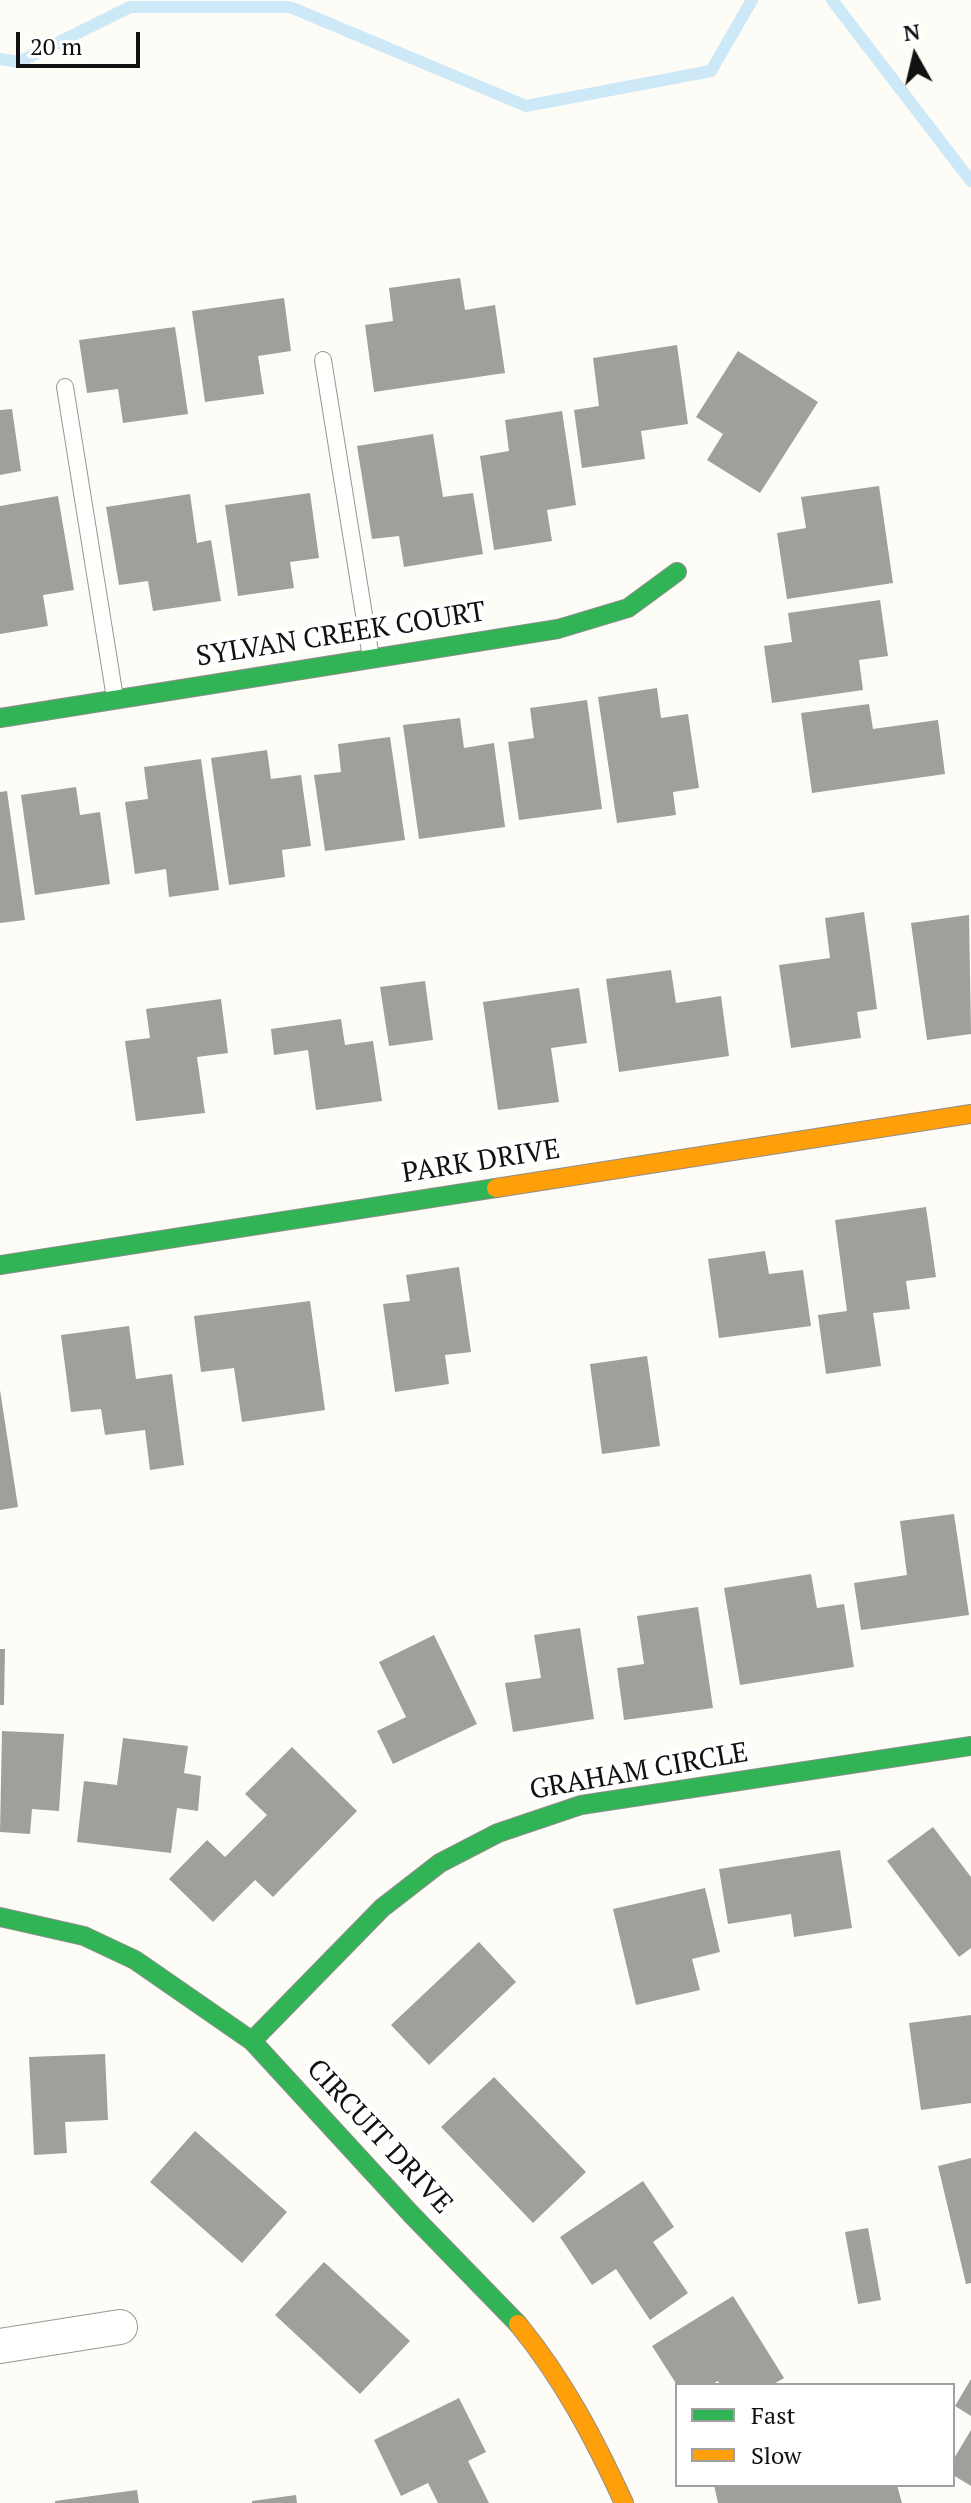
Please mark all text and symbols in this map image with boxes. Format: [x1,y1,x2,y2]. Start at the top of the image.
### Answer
scale bar [20,16,144,66]
north arrow [875,16,955,96]
text: N [901,16,922,47]
text: 20 m [30,30,82,62]
street label: SYLVAN CREEK COURT [194,596,488,674]
street label: PARK DRIVE [400,1133,562,1191]
street label: GRAHAM CIRCLE [527,1736,751,1808]
street label: CIRCUIT DRIVE [299,2053,459,2221]
legend [675,2383,955,2487]
text: Fast [751,2399,795,2431]
text: Slow [751,2439,802,2471]

